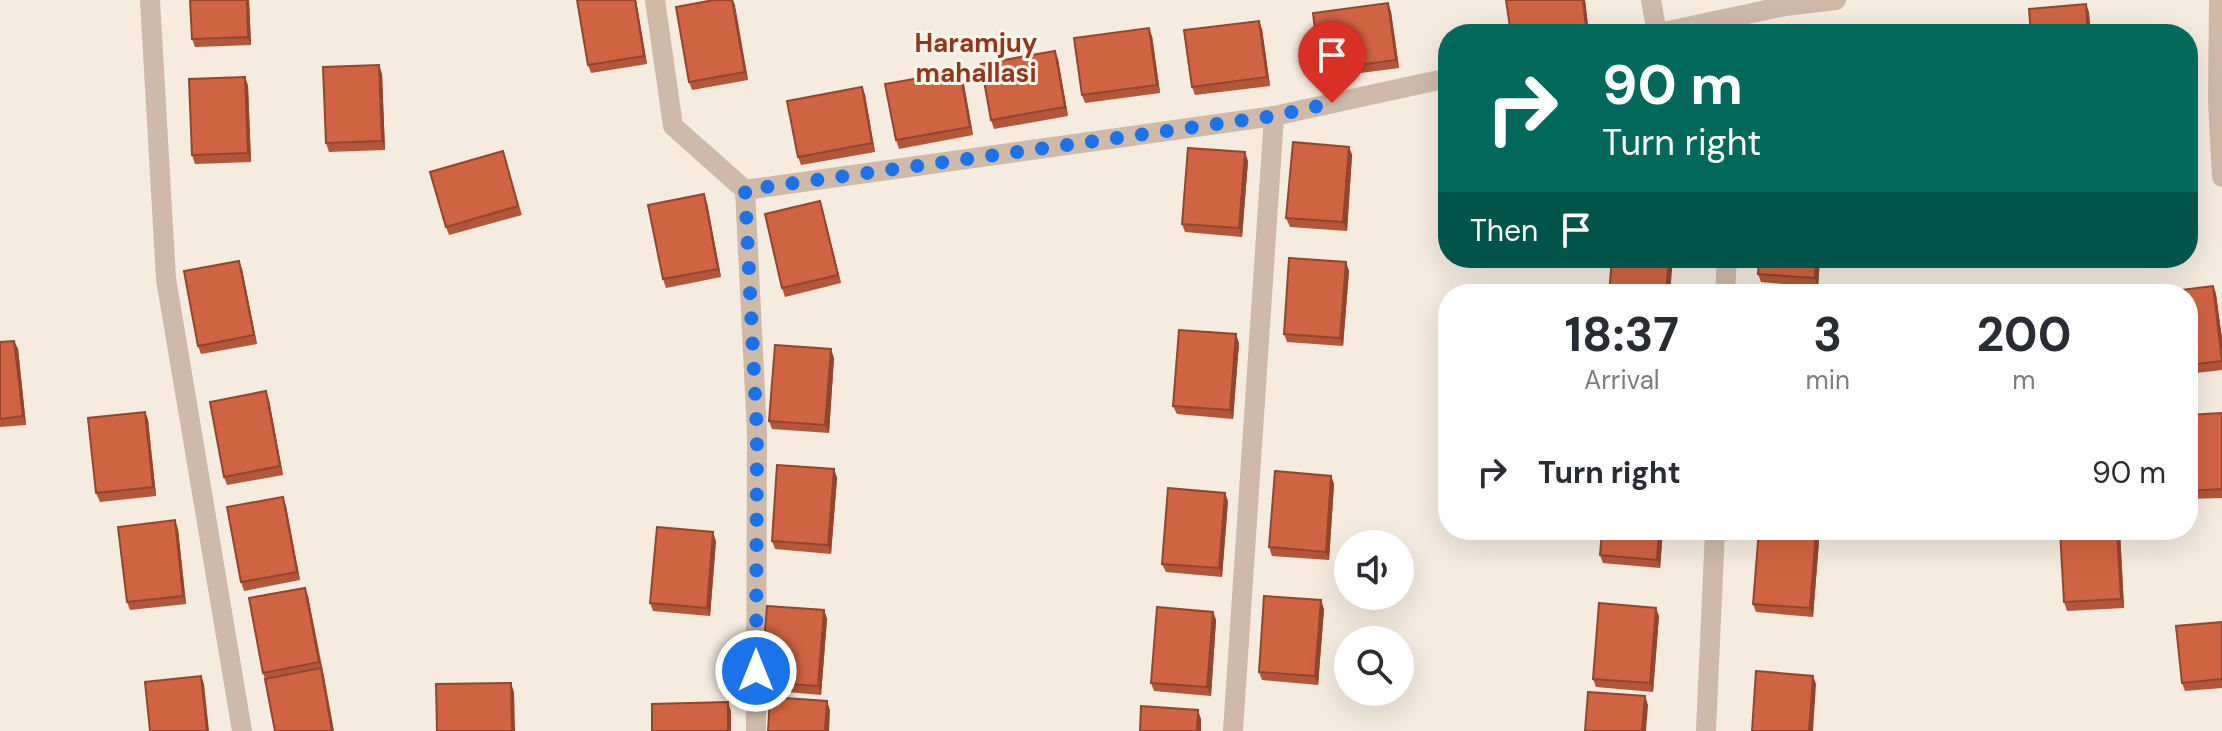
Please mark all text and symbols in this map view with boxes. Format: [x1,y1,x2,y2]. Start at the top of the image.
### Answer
pin [1298,21,1366,103]
district label: Haramjuy mahallasi [915,26,1038,90]
icon: arrive [1310,33,1354,77]
text: 90 m [1602,48,1743,121]
icon: right [1470,56,1574,160]
text: Turn right [1602,119,1761,166]
icon: arrive [1554,208,1598,252]
text: Then [1470,211,1538,250]
text: 18:37 [1565,303,1679,366]
text: 3 [1813,303,1842,366]
text: 200 [1976,303,2071,366]
text: Arrival [1584,363,1660,397]
text: min [1806,363,1850,397]
text: m [2012,363,2036,397]
icon: right [1470,450,1514,494]
text: Turn right [1538,453,1681,492]
text: 90 m [2092,453,2166,492]
map controls [1334,530,1414,706]
button: sound [1334,530,1414,610]
button: search [1334,626,1414,706]
position arrow [714,629,798,713]

